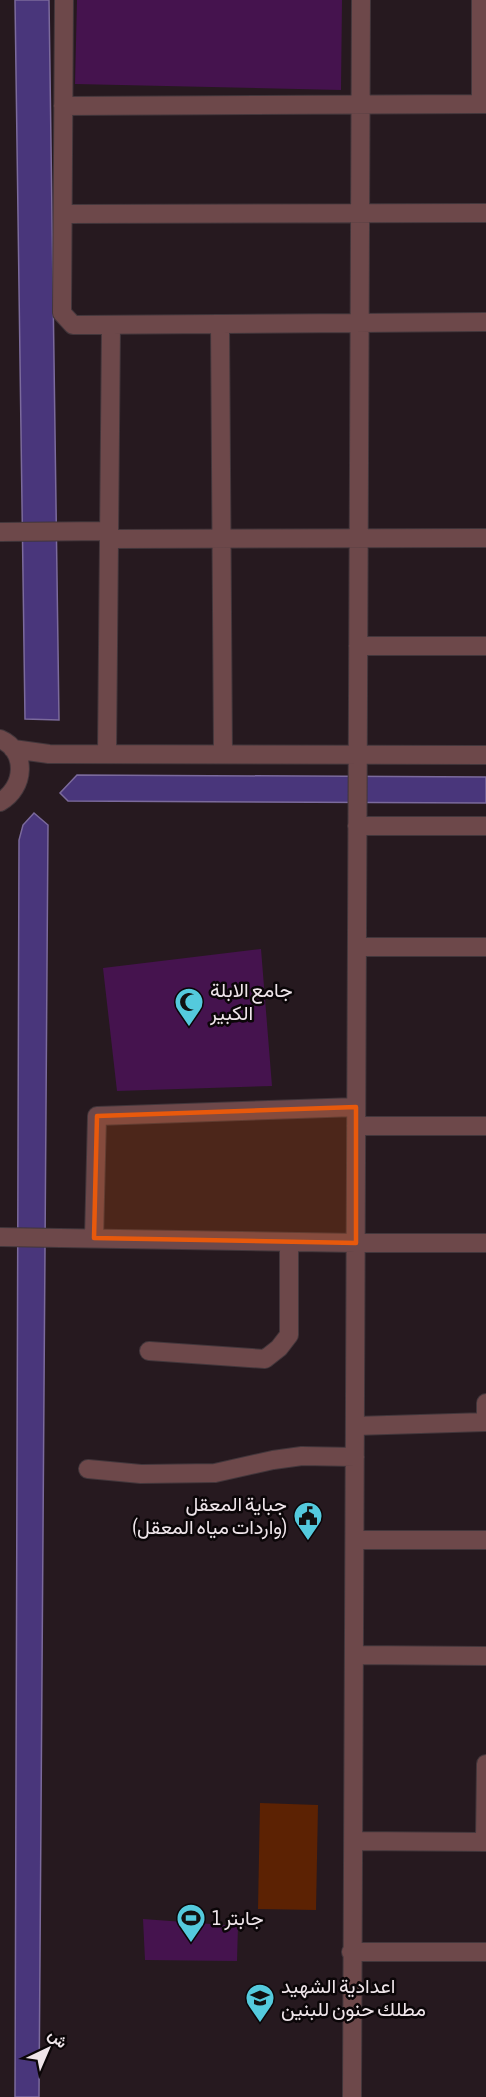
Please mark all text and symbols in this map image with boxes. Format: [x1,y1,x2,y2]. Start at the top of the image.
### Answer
place label: جامع الابلة الكبير [209,978,293,1026]
mosque icon: جامع الابلة الكبير [173,986,205,1028]
place label: جباية المعقل (واردات مياه المعقل) [132,1492,287,1540]
public building icon: جباية المعقل (واردات مياه المعقل) [292,1500,324,1542]
sports icon: جابتر 1 [175,1902,207,1944]
place label: جابتر 1 [212,1906,264,1931]
place label: اعدادية الشهيد مطلك حنون للبنين [281,1974,426,2022]
school or university icon: اعدادية الشهيد مطلك حنون للبنين [244,1982,276,2024]
north arrow [18,2019,78,2079]
text: ش [45,2025,72,2052]

